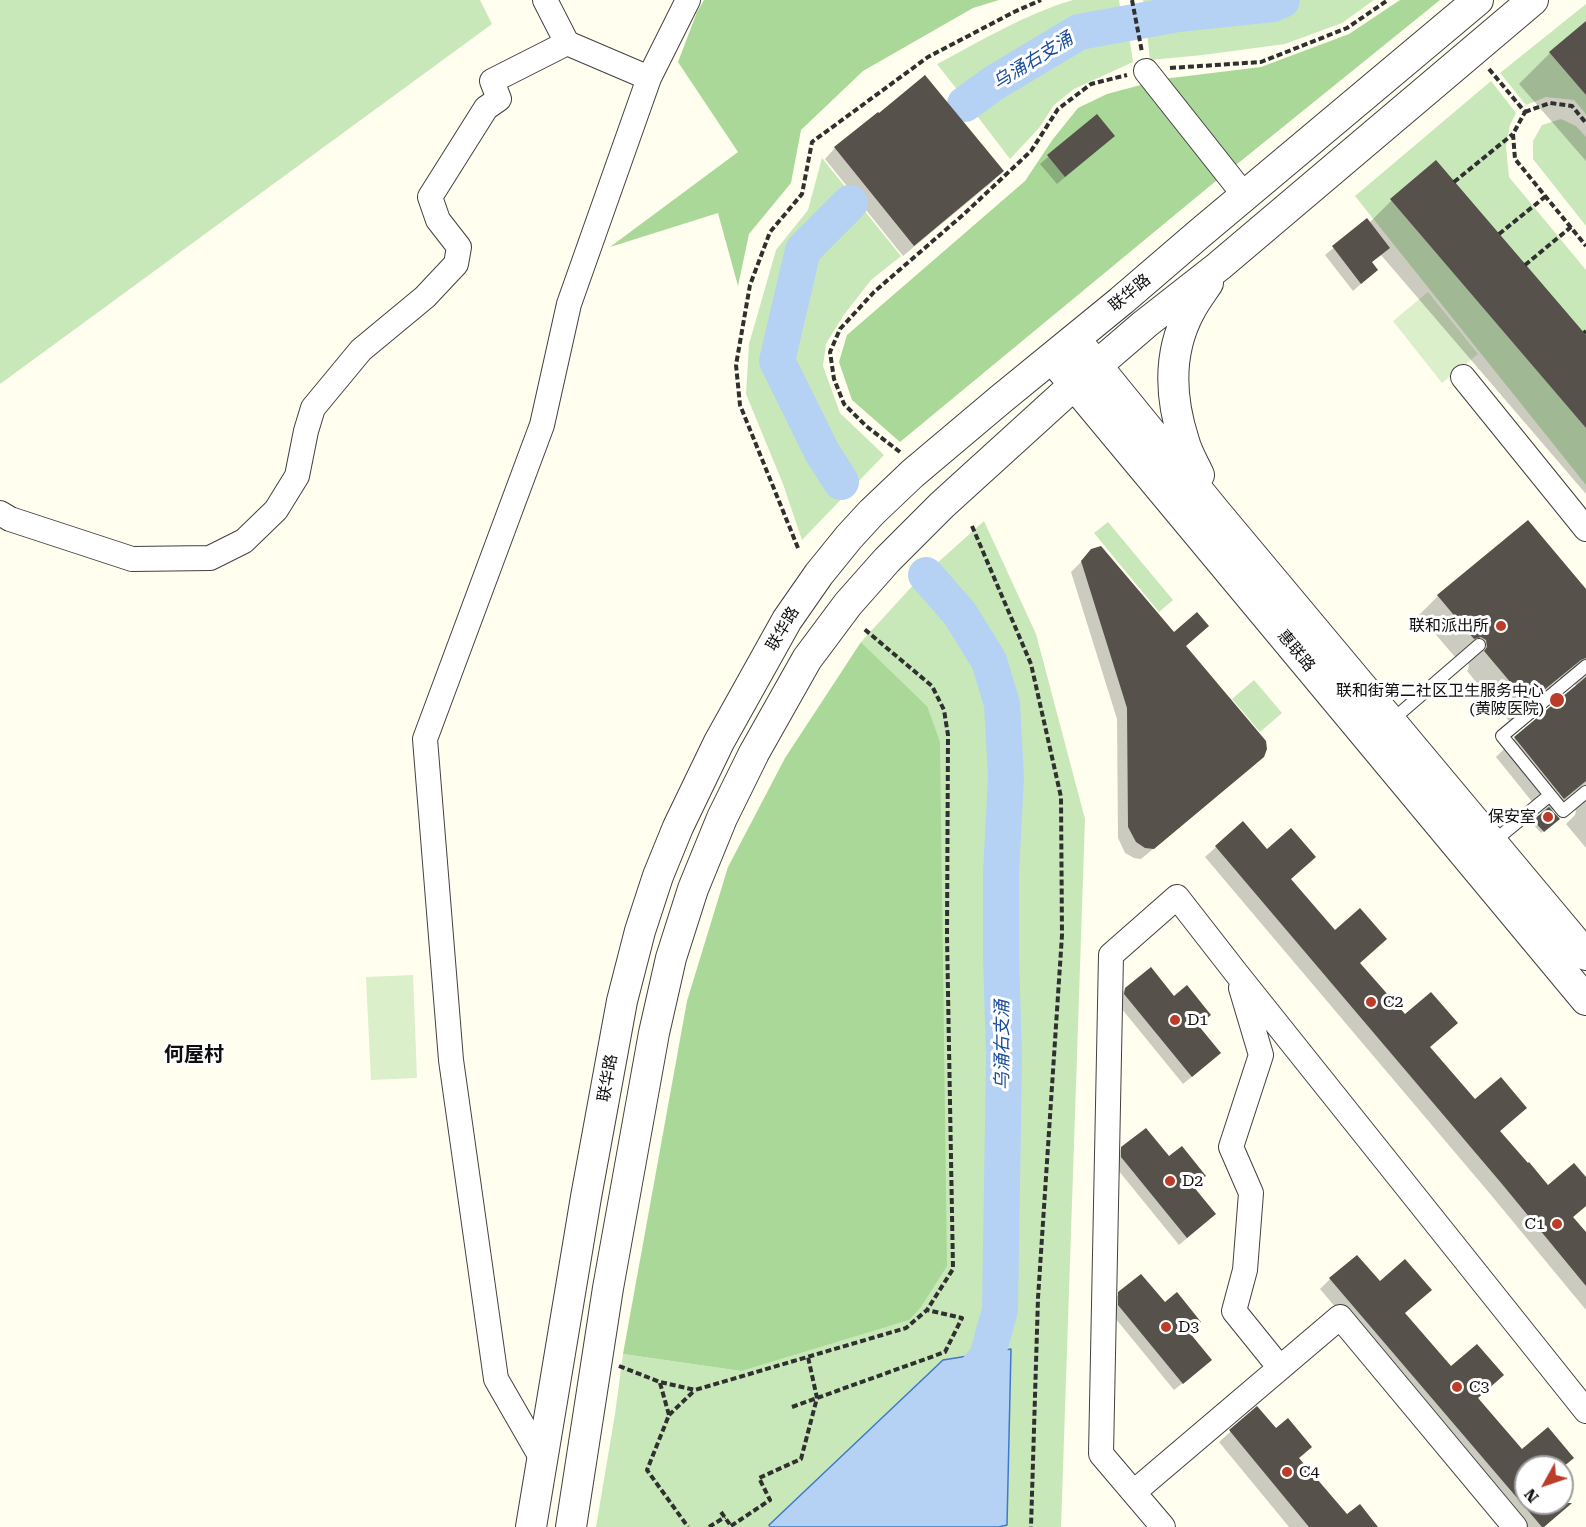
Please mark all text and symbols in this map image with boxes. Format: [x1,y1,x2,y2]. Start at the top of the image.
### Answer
water label: 乌涌右支涌 [989,28,1077,94]
street label: 联华路 [1105,270,1155,316]
street label: 联华路 [762,603,804,655]
place label: 联和派出所 [1409,616,1489,636]
marker: 联和派出所 [1494,619,1508,633]
street label: 惠联路 [1273,626,1319,676]
place label: 联和街第二社区卫生服务中心 (黄陂医院) [1336,681,1544,719]
marker: 联和街第二社区卫生服务中心 (黄陂医院) [1548,691,1566,709]
place label: 保安室 [1488,807,1536,827]
marker: 保安室 [1541,810,1555,824]
place label: C2 [1383,992,1403,1012]
marker: C2 [1364,995,1378,1009]
water label: 乌涌右支涌 [992,1000,1014,1090]
place label: D1 [1187,1010,1208,1030]
marker: D1 [1168,1013,1182,1027]
district label: 何屋村 [164,1043,224,1067]
street label: 联华路 [594,1053,622,1103]
place label: D2 [1182,1171,1203,1191]
marker: D2 [1163,1174,1177,1188]
place label: C1 [1525,1214,1545,1234]
marker: C1 [1550,1217,1564,1231]
place label: D3 [1178,1317,1199,1337]
marker: D3 [1159,1320,1173,1334]
place label: C3 [1469,1377,1489,1397]
marker: C3 [1450,1380,1464,1394]
north arrow [1514,1455,1574,1515]
place label: C4 [1299,1462,1319,1482]
marker: C4 [1280,1465,1294,1479]
text: N [1520,1485,1543,1506]

